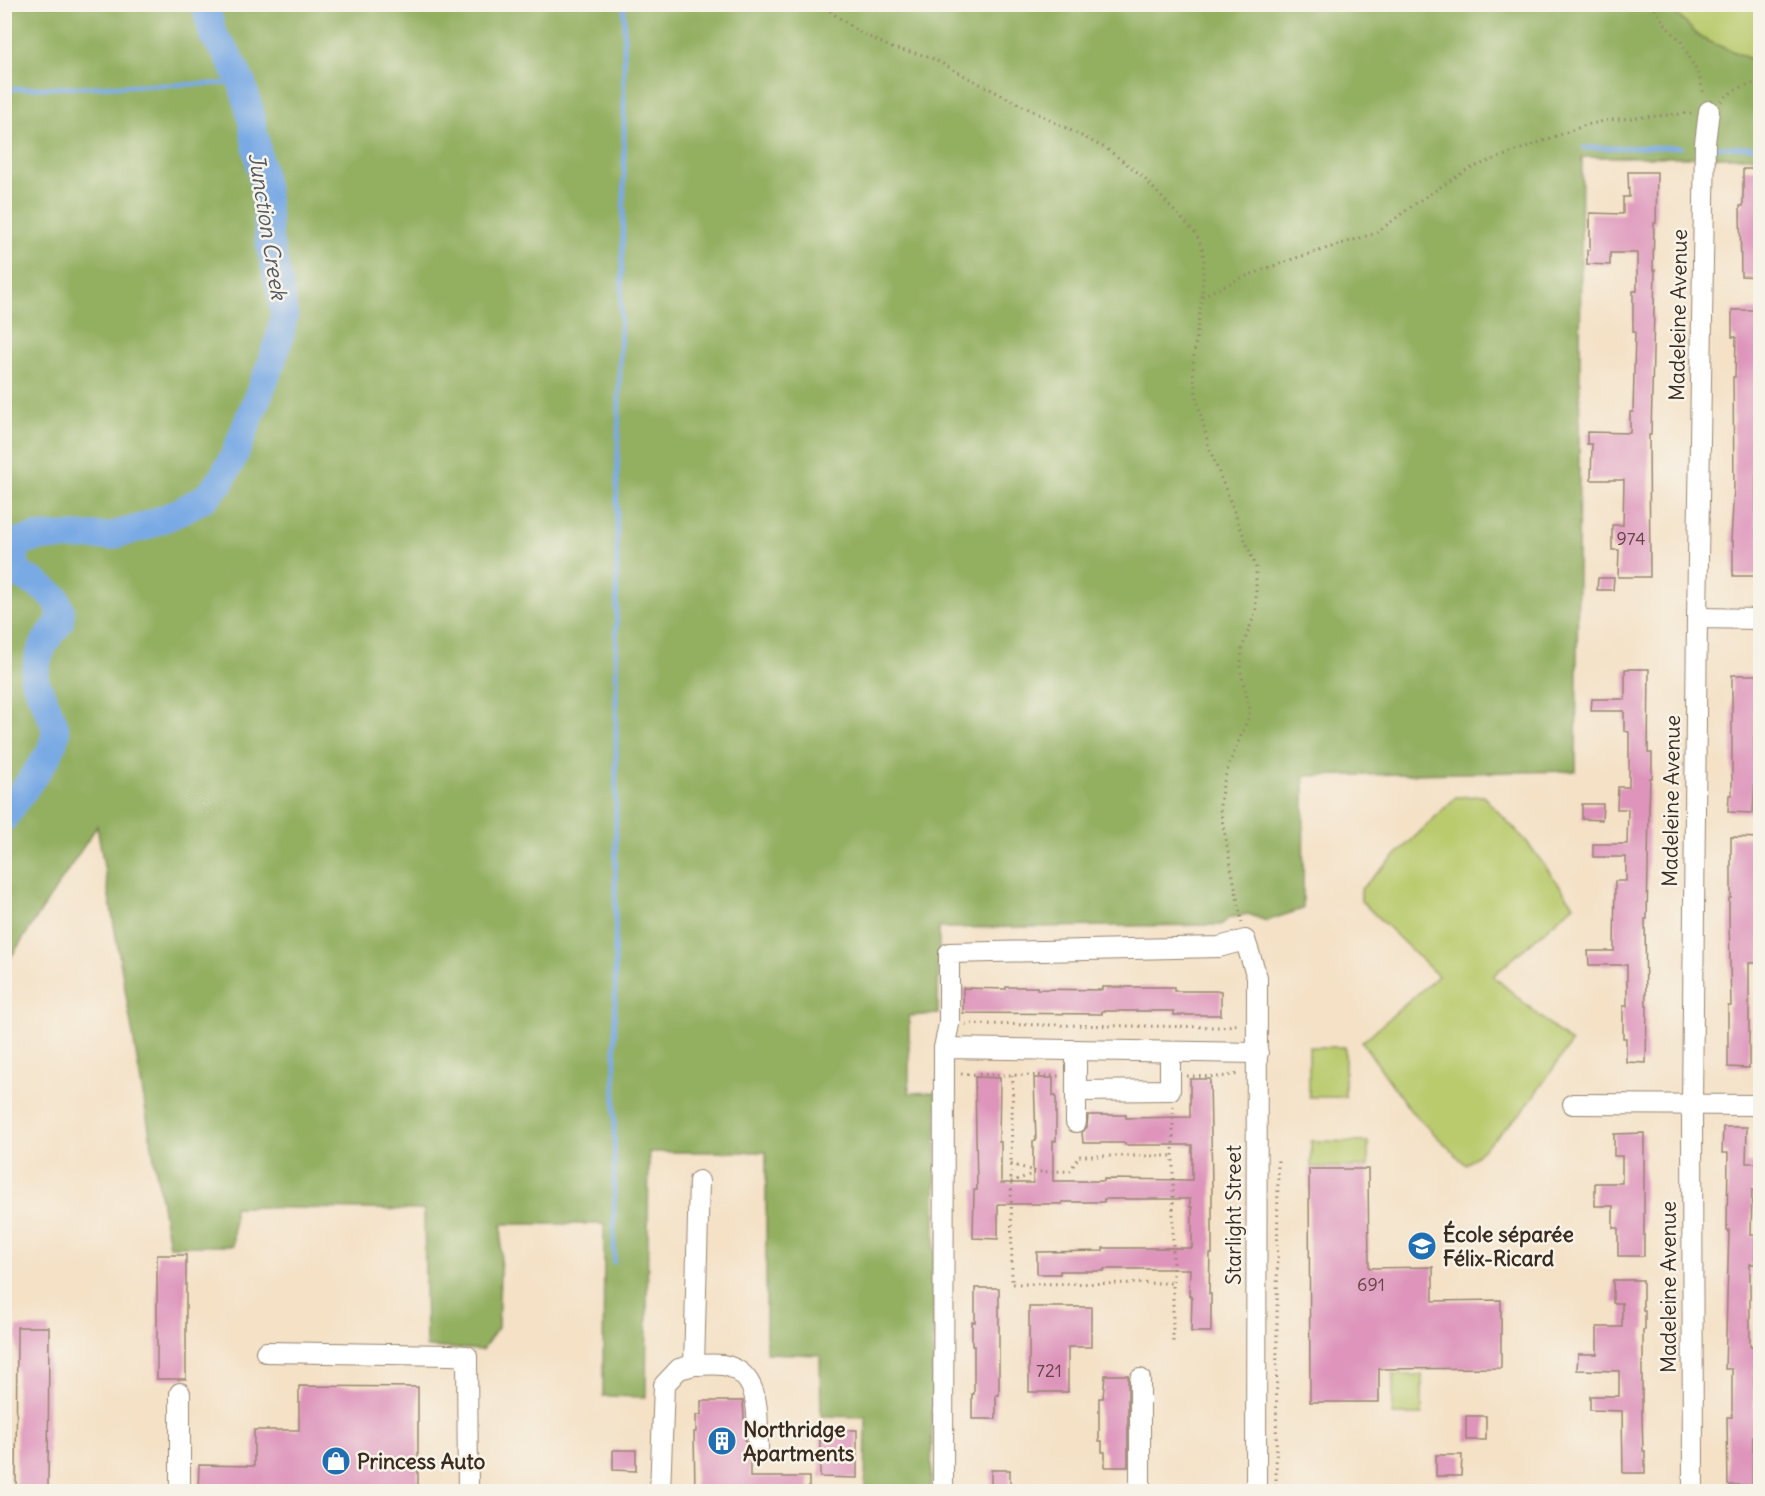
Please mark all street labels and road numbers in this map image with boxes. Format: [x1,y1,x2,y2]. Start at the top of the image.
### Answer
street label: Madeleine Avenue [1663,229,1693,401]
street label: Madeleine Avenue [1656,715,1686,887]
street label: Starlight Street [1220,1145,1247,1285]
street label: Madeleine Avenue [1655,1201,1682,1373]

